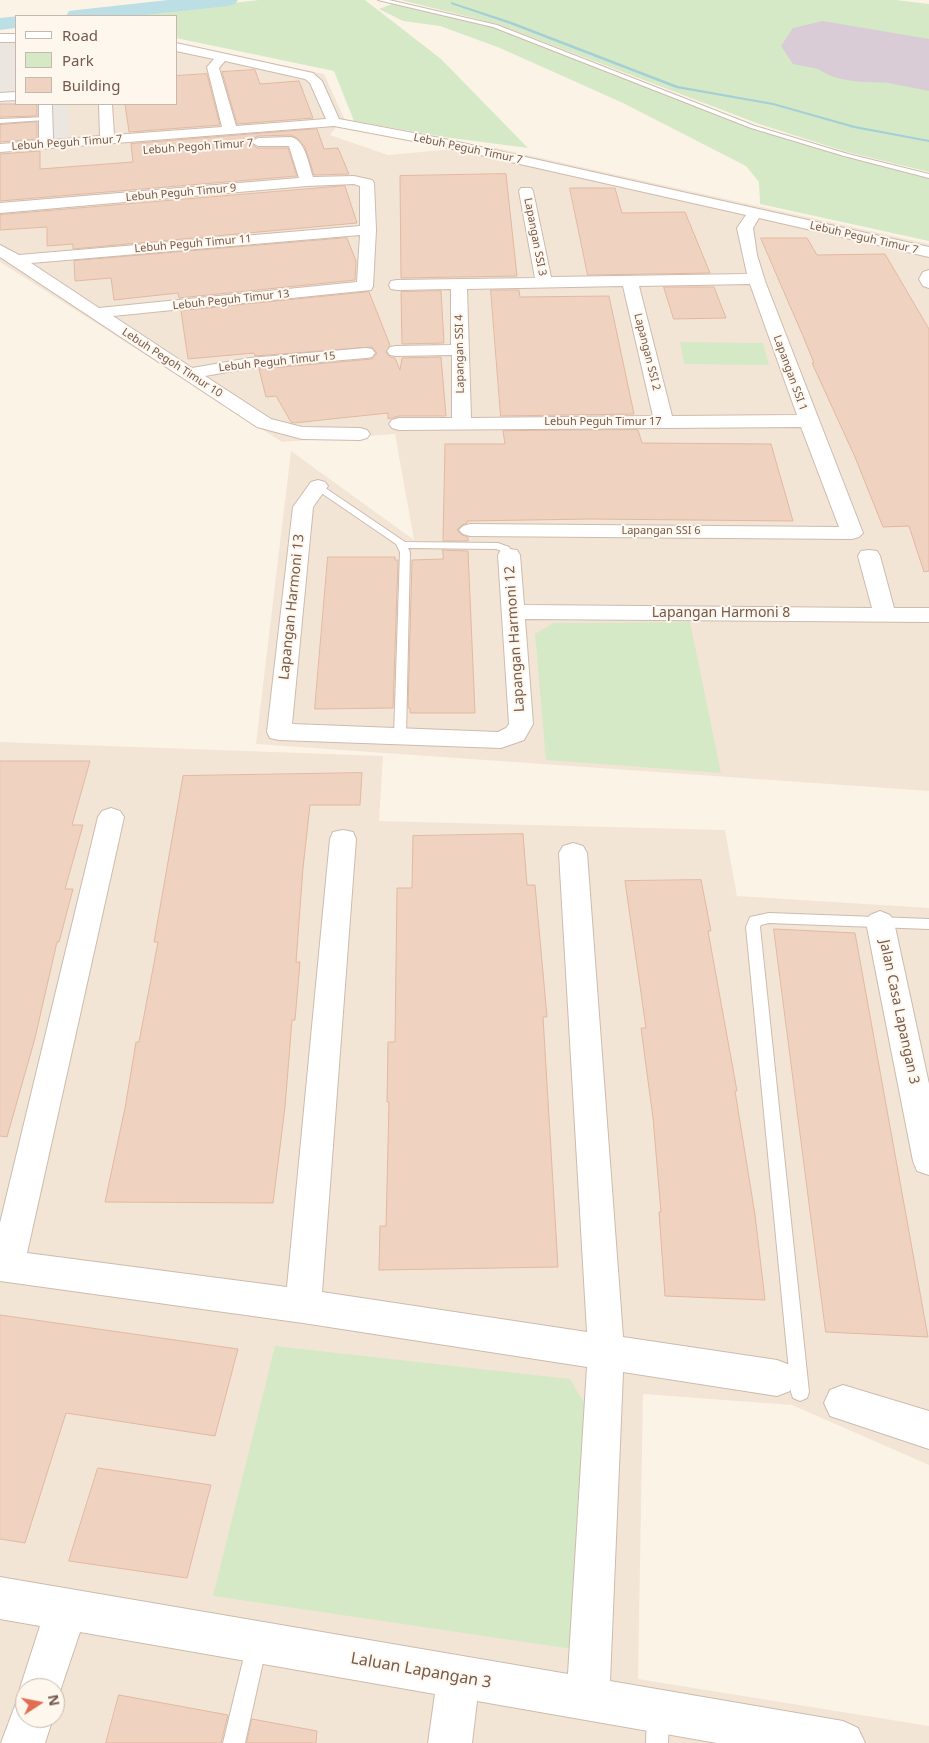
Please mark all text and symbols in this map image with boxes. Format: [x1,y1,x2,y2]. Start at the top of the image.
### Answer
legend [15,15,178,105]
text: Road [62,25,98,45]
text: Park [62,50,94,70]
text: Building [62,75,120,95]
street label: Lebuh Peguh Timur 7 [412,131,524,167]
street label: Lebuh Peguh Timur 7 [11,133,123,153]
street label: Lebuh Pegoh Timur 7 [142,137,254,157]
street label: Lebuh Peguh Timur 9 [125,182,237,204]
street label: Lapangan SSI 3 [521,197,549,277]
street label: Lebuh Peguh Timur 7 [808,219,920,257]
street label: Lebuh Peguh Timur 11 [134,232,252,256]
street label: Lebuh Peguh Timur 13 [172,287,290,313]
street label: Lapangan SSI 2 [631,312,663,392]
street label: Lapangan SSI 4 [453,314,467,394]
street label: Lebuh Pegoh Timur 10 [119,326,225,400]
street label: Lapangan SSI 1 [770,334,810,412]
street label: Lebuh Peguh Timur 15 [218,349,336,375]
street label: Lebuh Peguh Timur 17 [544,415,662,429]
street label: Lapangan SSI 6 [621,524,701,538]
street label: Lapangan Harmoni 13 [276,533,308,681]
street label: Lapangan Harmoni 12 [502,565,528,713]
street label: Lapangan Harmoni 8 [652,605,790,621]
street label: Jalan Casa Lapangan 3 [875,938,923,1086]
street label: Laluan Lapangan 3 [349,1649,493,1693]
north arrow [15,1678,65,1728]
text: N [44,1693,65,1708]

